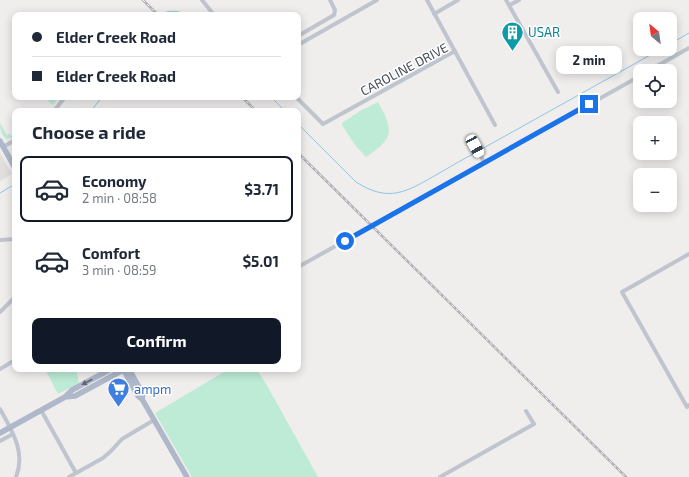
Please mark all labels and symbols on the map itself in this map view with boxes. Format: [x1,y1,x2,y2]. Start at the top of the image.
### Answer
north arrow [633,12,677,56]
building icon: USAR [499,19,525,52]
place label: USAR [528,24,560,40]
street label: CAROLINE DRIVE [357,39,451,99]
callout: 2 min [556,46,622,74]
route end [580,95,598,113]
car [464,133,486,159]
route start [336,232,354,250]
supermarket icon: ampm [105,376,131,409]
one-way arrow [82,379,93,385]
place label: ampm [134,381,171,397]

